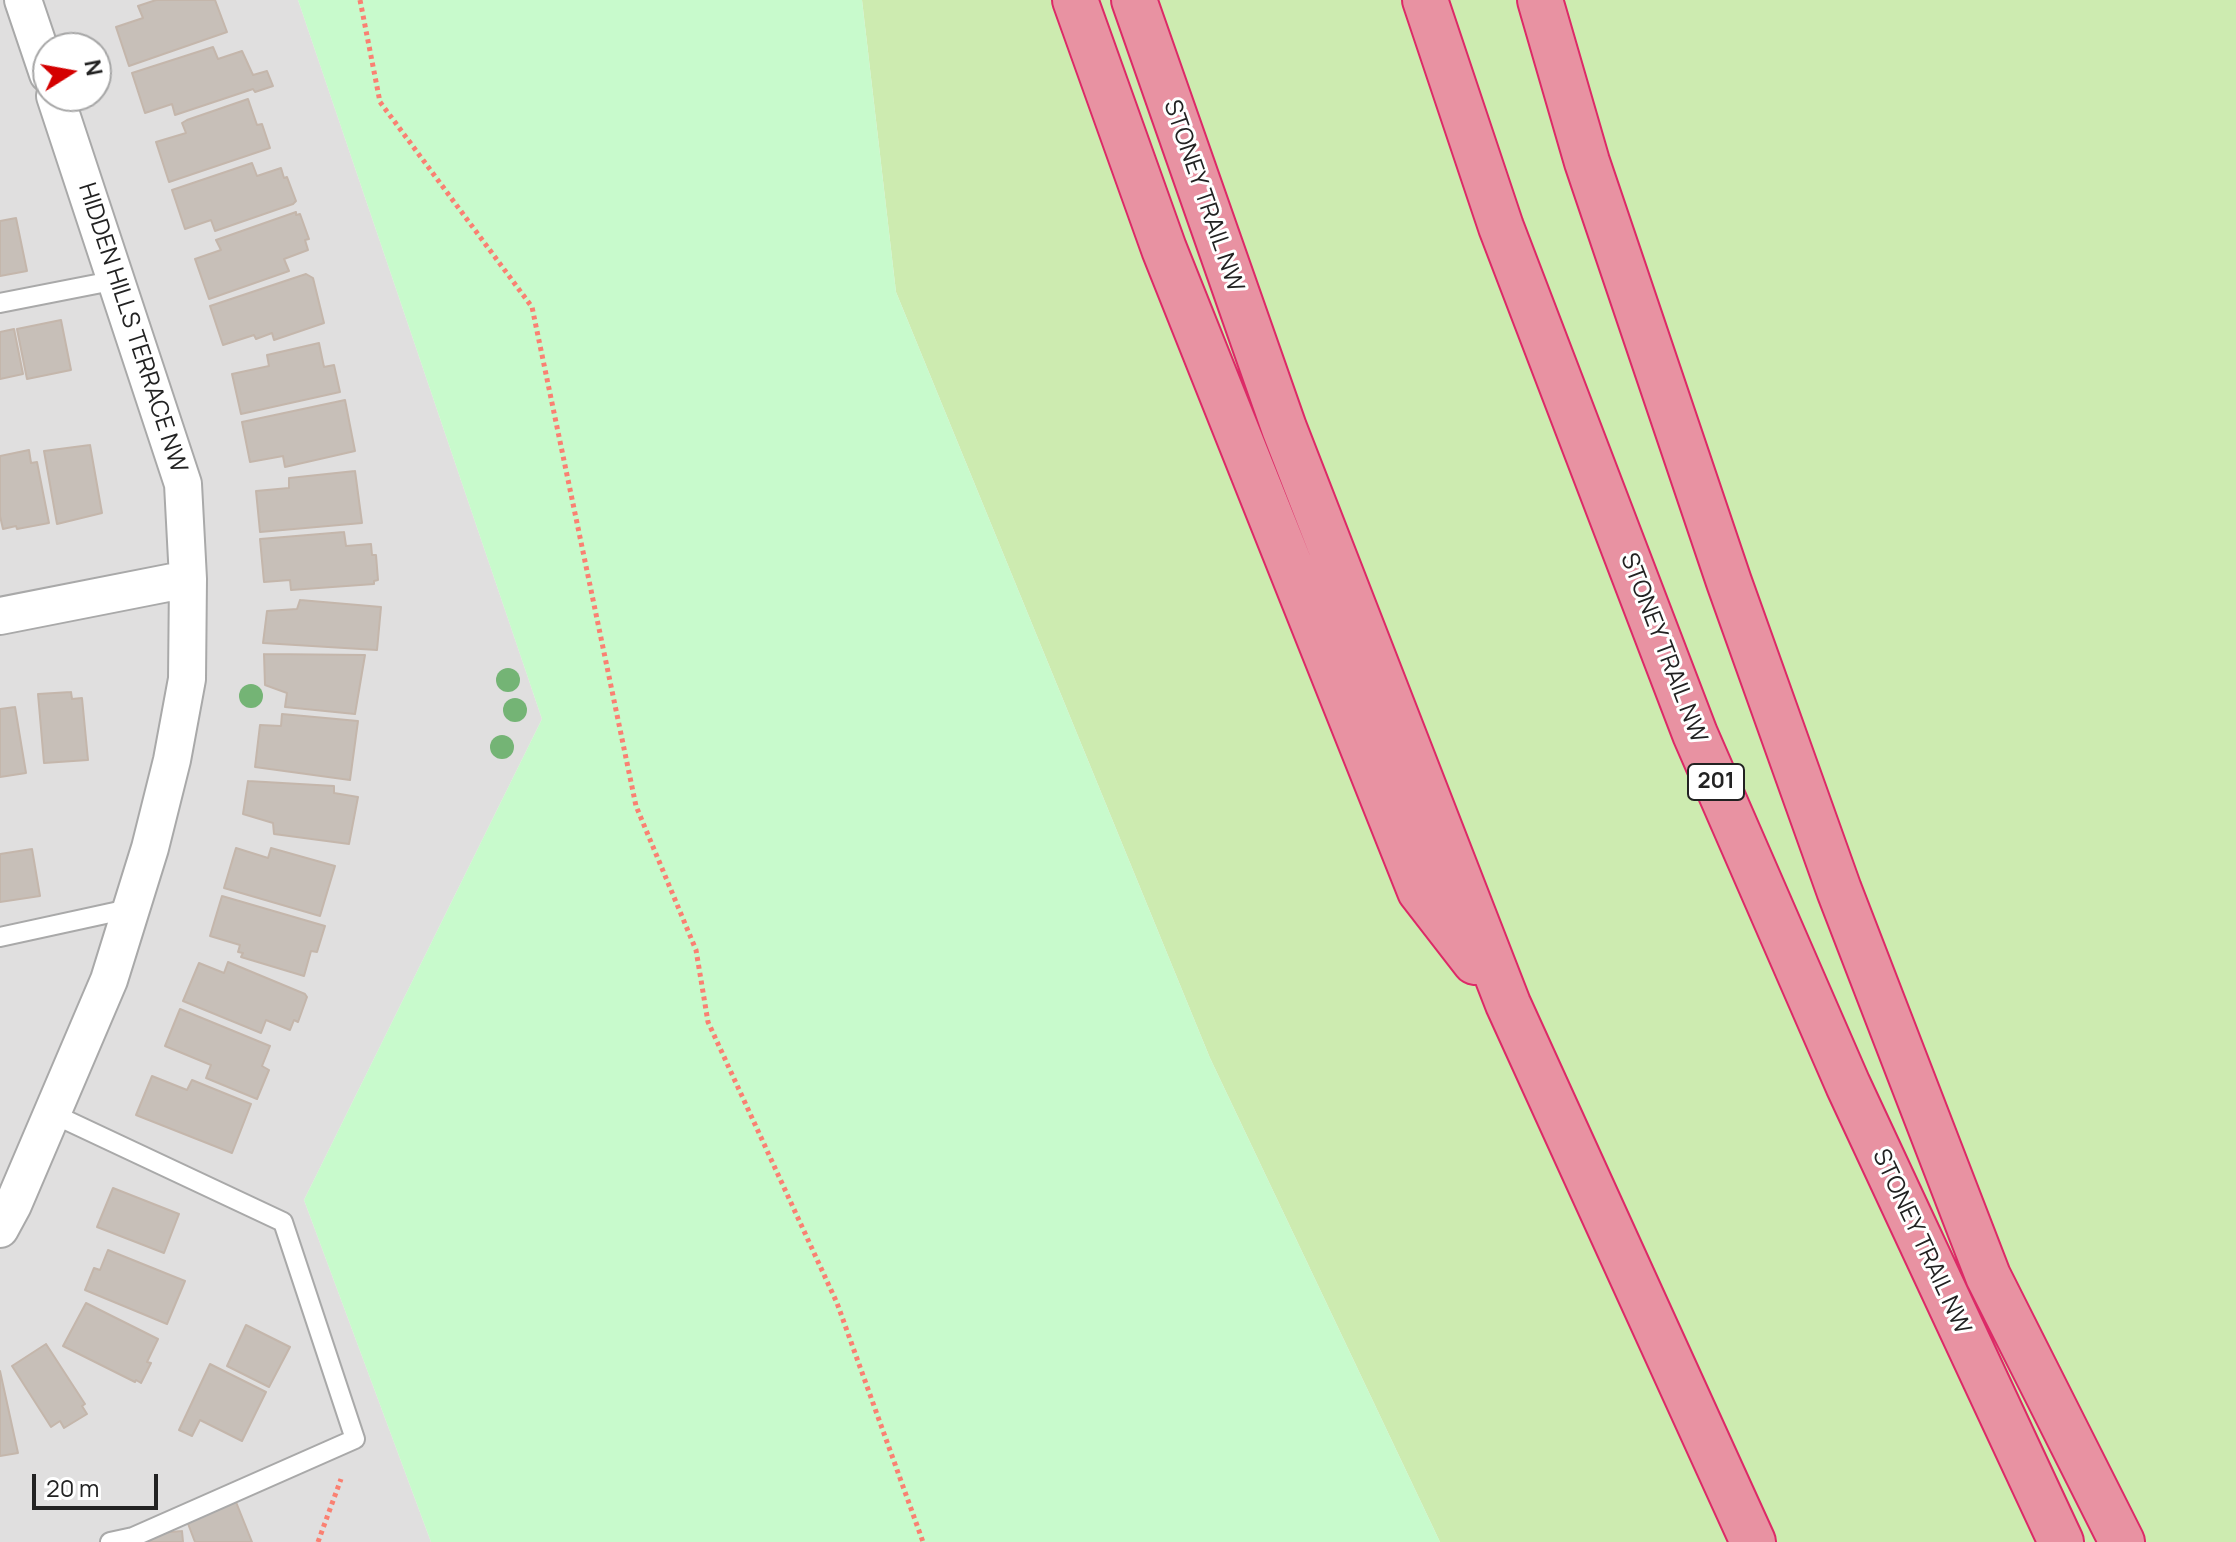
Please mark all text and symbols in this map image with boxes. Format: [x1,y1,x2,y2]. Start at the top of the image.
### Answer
north arrow [32,32,112,112]
text: N [77,57,110,78]
street label: STONEY TRAIL NW [1157,96,1249,296]
street label: HIDDEN HILLS TERRACE NW [72,180,192,476]
street label: STONEY TRAIL NW [1614,549,1712,747]
road number: 201 [1688,764,1744,800]
street label: STONEY TRAIL NW [1865,1145,1977,1339]
scale bar [36,1458,162,1508]
text: 20 m [46,1471,99,1504]

